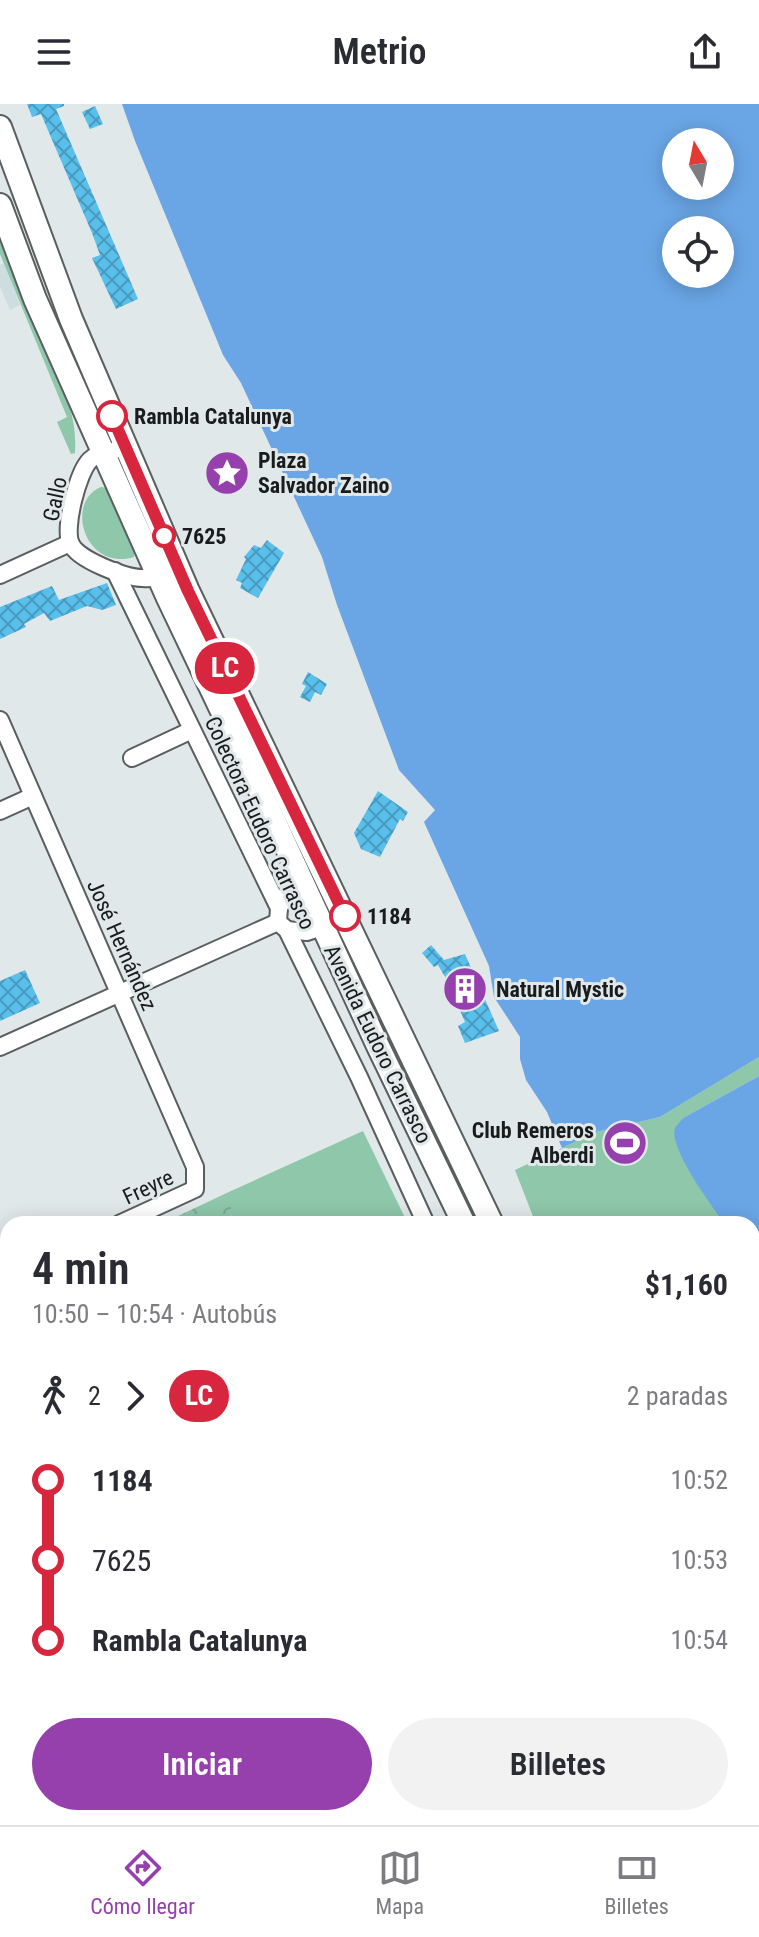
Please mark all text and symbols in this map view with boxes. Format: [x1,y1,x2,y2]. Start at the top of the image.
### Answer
icon: menu [32,30,76,74]
icon: share [683,30,727,74]
text: Metrio [333,31,426,73]
north arrow [662,128,734,200]
map controls [662,128,734,288]
button: locate [662,216,734,288]
marker: Rambla Catalunya [97,401,127,431]
place label: Rambla Catalunya [134,404,292,429]
place label: Plaza Salvador Zaino [258,448,389,498]
place icon: Plaza Salvador Zaino [203,449,251,497]
street label: Gallo [38,475,72,523]
place label: 7625 [182,524,226,549]
marker: 7625 [153,525,175,547]
line badge: LC [189,642,261,694]
text: LC [211,651,239,684]
street label: Colectora Eudoro Carrasco [200,713,320,933]
street label: José Hernández [82,876,162,1014]
marker: 1184 [330,901,360,931]
place label: 1184 [367,904,411,929]
street label: Avenida Eudoro Carrasco [319,941,437,1147]
building icon: Natural Mystic [441,965,489,1013]
place label: Natural Mystic [496,977,624,1002]
place label: Club Remeros Alberdi [472,1118,594,1168]
sports icon: Club Remeros Alberdi [601,1119,649,1167]
street label: Freyre [119,1164,177,1210]
text: 4 min [32,1243,129,1295]
text: $1,160 [645,1267,728,1302]
text: 10:50 – 10:54 · Autobús [32,1299,277,1329]
icon: walk [32,1374,76,1418]
icon: forward [113,1374,157,1418]
text: LC [185,1379,213,1412]
text: 2 [88,1381,101,1411]
text: 2 paradas [627,1381,728,1411]
text: 1184 [92,1463,153,1498]
text: 10:52 [671,1465,728,1495]
text: 7625 [92,1543,151,1578]
text: 10:53 [671,1545,728,1575]
text: Rambla Catalunya [92,1623,307,1658]
text: 10:54 [671,1625,728,1655]
button: Iniciar [32,1718,372,1810]
button: Billetes [388,1718,728,1810]
tab: Cómo llegar [90,1846,195,1919]
tab: Mapa [375,1846,424,1919]
tab: Billetes [604,1846,669,1919]

